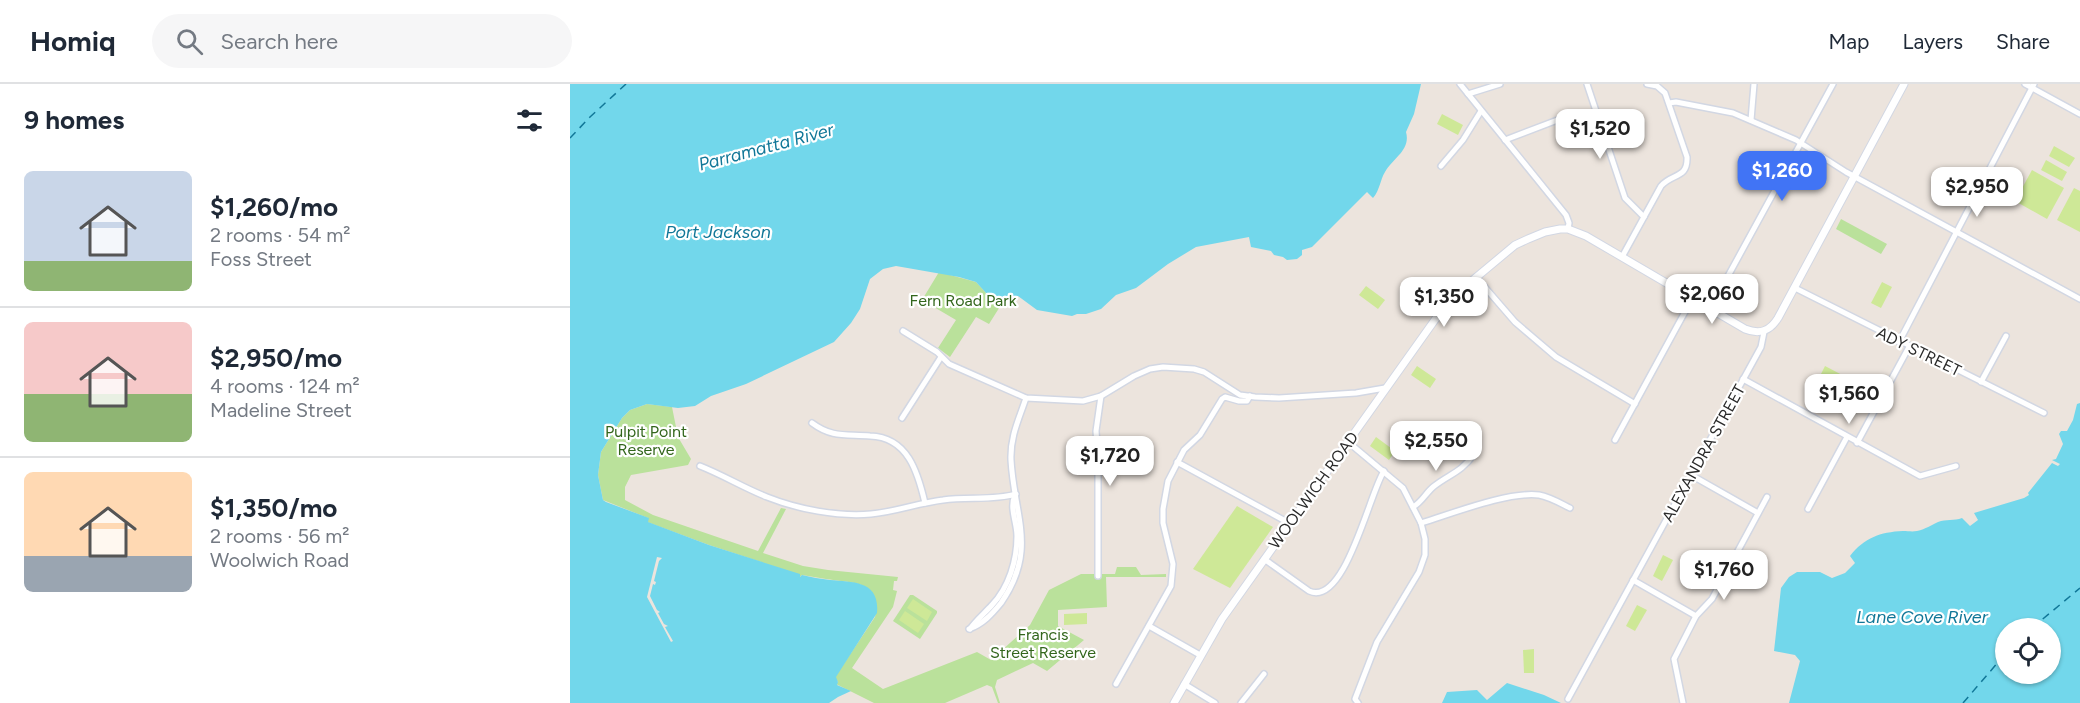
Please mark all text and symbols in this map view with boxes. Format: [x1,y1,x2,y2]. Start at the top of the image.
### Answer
search box [152,14,572,68]
text: Homiq [30,24,116,58]
icon: search [173,25,206,58]
text: Search here [221,28,338,55]
text: Map [1829,29,1869,54]
text: Layers [1902,29,1963,54]
text: Share [1996,29,2050,54]
text: 9 homes [24,104,124,136]
icon: filters [513,104,546,137]
pin: $1,520 [1551,109,1649,160]
text: $1,520 [1570,116,1630,140]
water label: Parramatta River [696,118,837,176]
pin: $1,260 [1733,151,1831,202]
text: $1,260 [1752,158,1812,182]
pin: $2,950 [1928,167,2026,218]
text: $2,950 [1945,174,2009,198]
text: $1,260/mo [210,191,338,223]
icon: home [72,195,144,267]
water label: Port Jackson [665,221,771,243]
text: 2 rooms · 54 m² [210,223,350,247]
text: Foss Street [210,247,312,271]
pin: $2,060 [1663,274,1761,325]
pin: $1,350 [1395,277,1493,328]
text: $2,060 [1679,281,1745,305]
text: $1,350 [1414,284,1474,308]
park label: Fern Road Park [910,291,1017,310]
street label: ADY STREET [1873,323,1964,380]
text: $2,950/mo [210,342,342,374]
icon: home [72,346,144,418]
text: 4 rooms · 124 m² [210,374,360,398]
pin: $1,560 [1800,374,1898,425]
street label: ALEXANDRA STREET [1658,381,1749,525]
text: $1,560 [1819,381,1879,405]
text: Madeline Street [210,398,352,422]
pin: $2,550 [1387,421,1485,472]
park label: Pulpit Point Reserve [605,422,687,459]
street label: WOOLWICH ROAD [1265,428,1362,553]
text: $2,550 [1404,428,1468,452]
pin: $1,720 [1061,436,1159,487]
text: $1,720 [1080,443,1140,467]
text: $1,350/mo [210,492,337,524]
icon: home [72,496,144,568]
text: 2 rooms · 56 m² [210,524,349,548]
text: Woolwich Road [210,548,349,572]
pin: $1,760 [1675,550,1773,601]
text: $1,760 [1694,557,1754,581]
water label: Lane Cove River [1856,606,1989,628]
map controls [1995,618,2061,684]
button: locate [1995,618,2061,684]
park label: Francis Street Reserve [990,625,1096,662]

